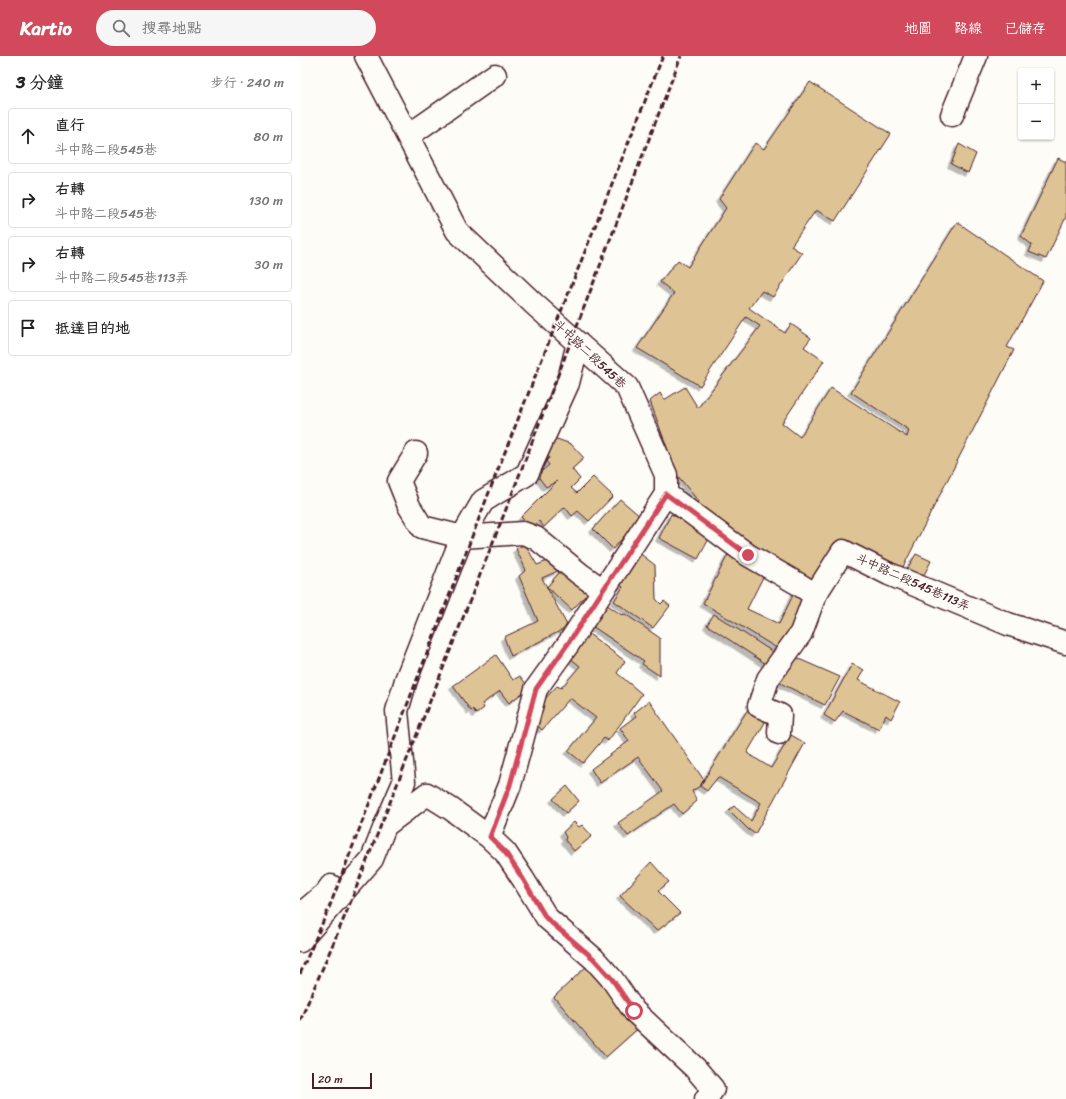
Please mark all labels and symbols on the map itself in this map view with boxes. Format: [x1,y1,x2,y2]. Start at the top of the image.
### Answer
street label: 斗中路二段545巷 [548,314,632,394]
route end [739,546,757,564]
street label: 斗中路二段545巷113弄 [852,547,974,617]
route start [625,1002,643,1020]
scale bar [312,1071,372,1090]

